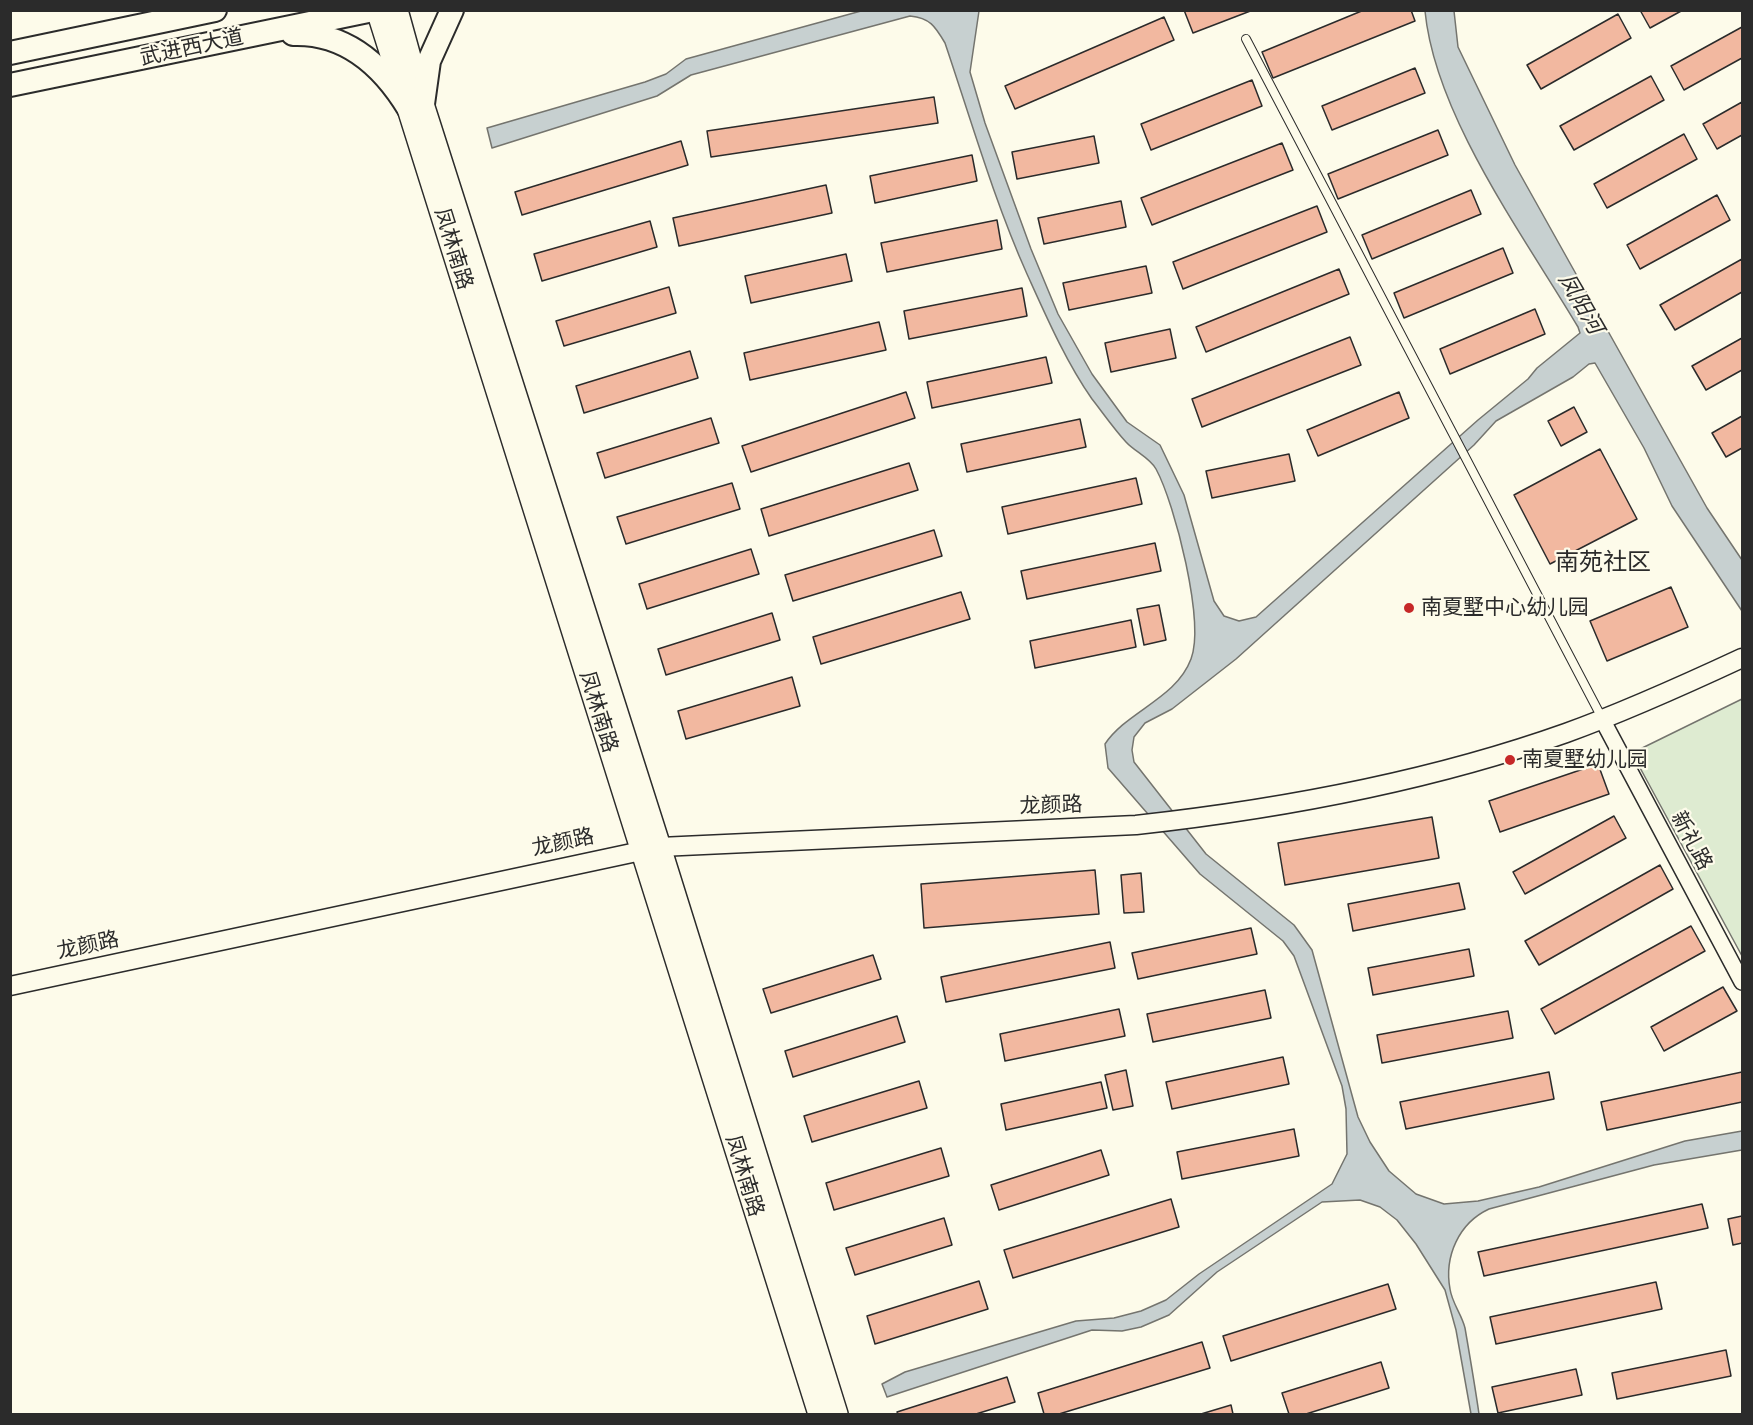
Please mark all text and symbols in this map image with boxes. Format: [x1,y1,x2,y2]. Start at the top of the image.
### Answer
street label: 武进西大道 [138,25,246,71]
street label: 凤林南路 [429,205,477,293]
water label: 凤阳河 [1552,269,1608,339]
district label: 南苑社区 [1555,549,1651,577]
place label: 南夏墅中心幼儿园 [1421,595,1589,621]
marker: 南夏墅中心幼儿园 [1402,601,1416,615]
street label: 凤林南路 [574,668,622,756]
place label: 南夏墅幼儿园 [1522,747,1648,773]
marker: 南夏墅幼儿园 [1503,753,1517,767]
street label: 龙颜路 [1019,792,1083,820]
street label: 新礼路 [1665,807,1717,875]
street label: 龙颜路 [530,824,596,862]
street label: 龙颜路 [55,927,121,965]
street label: 凤林南路 [720,1132,768,1220]

